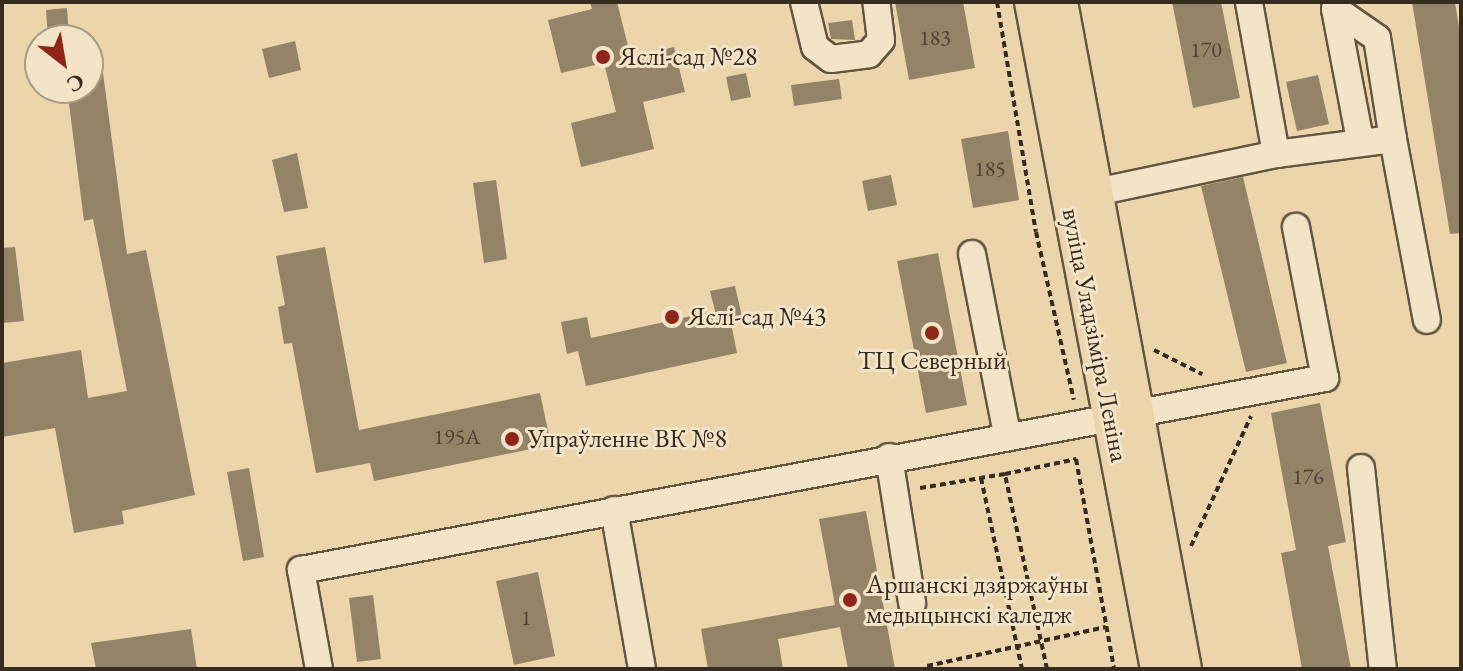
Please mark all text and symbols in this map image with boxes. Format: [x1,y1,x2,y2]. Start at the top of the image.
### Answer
north arrow [24,24,104,104]
house number: 183 [919,25,951,51]
house number: 170 [1190,37,1222,63]
place label: Яслі-сад №28 [619,41,757,73]
marker: Яслі-сад №28 [594,48,612,66]
text: С [61,67,90,100]
house number: 185 [974,156,1006,182]
street label: вуліца Уладзіміра Леніна [1055,205,1135,465]
place label: Яслі-сад №43 [688,301,826,333]
marker: Яслі-сад №43 [663,308,681,326]
marker: ТЦ Северный [923,324,941,342]
place label: ТЦ Северный [857,345,1007,377]
place label: Упраўленне ВК №8 [528,423,727,455]
house number: 195А [434,424,480,450]
marker: Упраўленне ВК №8 [503,430,521,448]
house number: 176 [1292,464,1324,490]
place label: Аршанскі дзяржаўны медыцынскі каледж [866,569,1088,630]
marker: Аршанскі дзяржаўны медыцынскі каледж [841,591,859,609]
house number: 1 [521,605,531,631]

